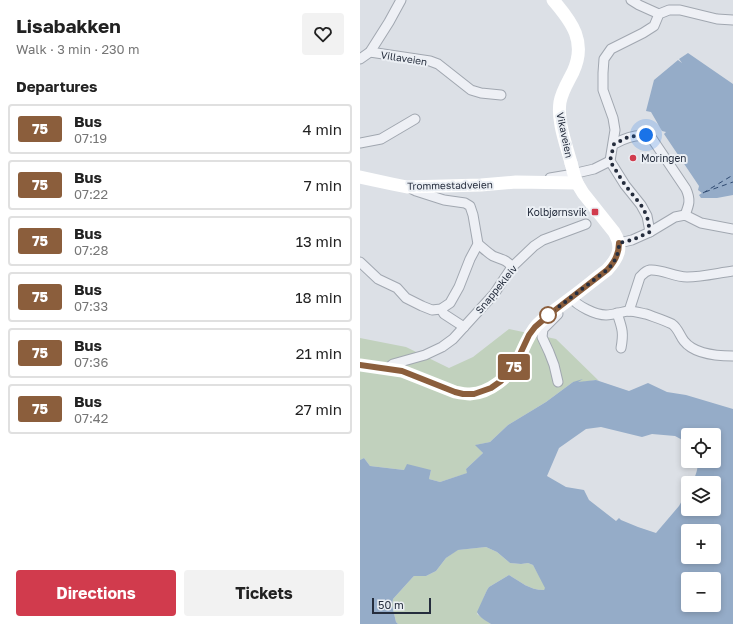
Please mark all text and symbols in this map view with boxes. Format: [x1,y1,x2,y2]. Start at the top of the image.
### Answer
button: heart [302,13,344,55]
text: Lisabakken [16,14,121,37]
text: Walk · 3 min · 230 m [16,41,139,57]
street label: Villaveien [380,48,428,68]
text: Departures [16,77,97,95]
street label: Vikaveien [554,111,576,159]
text: Bus [74,112,102,130]
text: 75 [32,120,48,137]
text: 4 min [303,120,342,138]
your location [636,125,656,145]
text: 07:19 [74,130,107,146]
place label: Moringen [641,152,686,164]
marker: Moringen [628,153,638,163]
text: Bus [74,168,102,186]
text: 75 [32,176,48,193]
text: 7 min [304,176,342,194]
street label: Trommestadveien [407,178,493,192]
text: 07:22 [74,186,108,202]
place label: Kolbjørnsvik [527,206,587,218]
marker: Kolbjørnsvik [590,207,600,217]
text: Bus [74,224,102,242]
text: 75 [32,232,48,249]
text: 13 min [296,232,342,250]
text: 07:28 [74,242,108,258]
street label: Snappekleiv [473,262,520,316]
text: Bus [74,280,102,298]
text: 75 [32,288,48,305]
text: 18 min [295,288,342,306]
text: 07:33 [74,298,108,314]
unlabelled marker [539,306,557,324]
text: Bus [74,336,102,354]
text: 75 [32,344,48,361]
text: 21 min [296,344,342,362]
text: 07:36 [74,354,108,370]
line badge: 75 [496,354,532,380]
text: 75 [506,358,522,375]
text: Bus [74,392,102,410]
text: 75 [32,400,48,417]
text: 27 min [295,400,342,418]
text: 07:42 [74,410,108,426]
map controls [681,428,721,612]
button: locate [681,428,721,468]
button: layers [681,476,721,516]
button: + [681,524,721,564]
button: Directions [16,570,176,616]
button: Tickets [184,570,344,616]
button: − [681,572,721,612]
scale bar [372,596,431,615]
text: 50 m [378,598,404,611]

